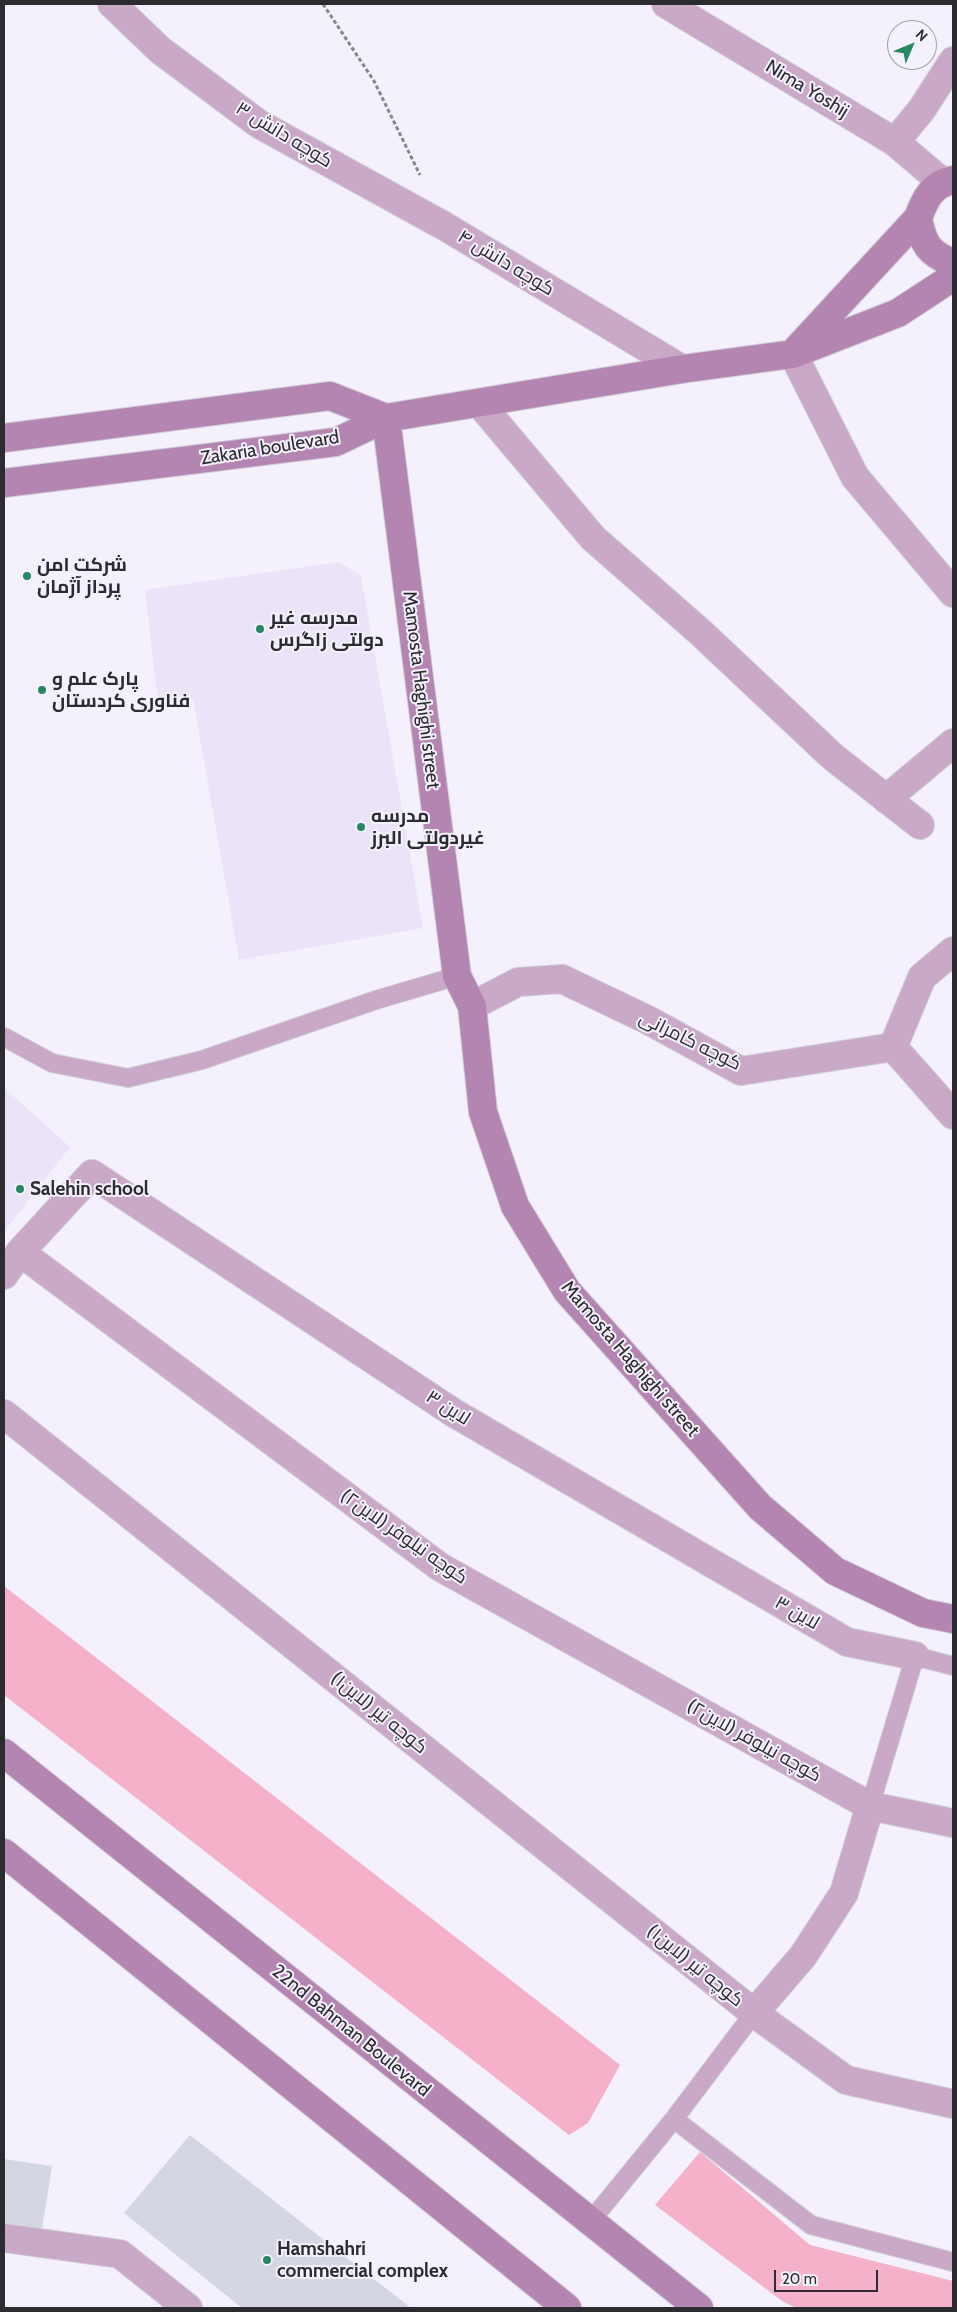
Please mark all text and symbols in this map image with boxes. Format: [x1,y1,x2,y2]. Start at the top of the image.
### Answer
north arrow [887,20,937,70]
text: N [912,25,932,45]
street label: Nima Yoshij [761,55,853,123]
street label: کوچه دانش ۳ [231,97,337,173]
street label: کوچه دانش ۴ [454,225,558,301]
street label: Zakaria boulevard [199,426,341,470]
place label: شرکت امن پرداز آژمان [37,554,127,598]
marker: شرکت امن پرداز آژمان [21,570,33,582]
street label: Mamosta Haghighi street [398,590,444,790]
place label: مدرسه غیر دولتی زاگرس [270,607,384,651]
marker: مدرسه غیر دولتی زاگرس [254,623,266,635]
place label: پارک علم و فناوری کردستان [52,668,190,712]
marker: پارک علم و فناوری کردستان [36,684,48,696]
place label: مدرسه غیردولتی البرز [371,805,485,849]
marker: مدرسه غیردولتی البرز [355,821,367,833]
street label: کوچه کامرانی [635,1006,745,1076]
place label: Salehin school [30,1178,149,1200]
marker: Salehin school [14,1183,26,1195]
street label: Mamosta Haghighi street [556,1276,704,1442]
street label: لاین ۳ [422,1386,474,1430]
street label: کوچه نیلوفر (لاین۲) [336,1485,472,1589]
street label: لاین ۳ [771,1591,823,1635]
street label: کوچه تیر (لاین۱) [326,1667,432,1759]
street label: کوچه نیلوفر (لاین۲) [683,1695,825,1787]
street label: کوچه تیر (لاین۱) [642,1920,748,2012]
street label: 22nd Bahman Boulevard [267,1960,435,2102]
place label: Hamshahri commercial complex [277,2238,448,2282]
marker: Hamshahri commercial complex [261,2254,273,2266]
scale bar [777,2260,881,2292]
text: 20 m [782,2270,817,2288]

